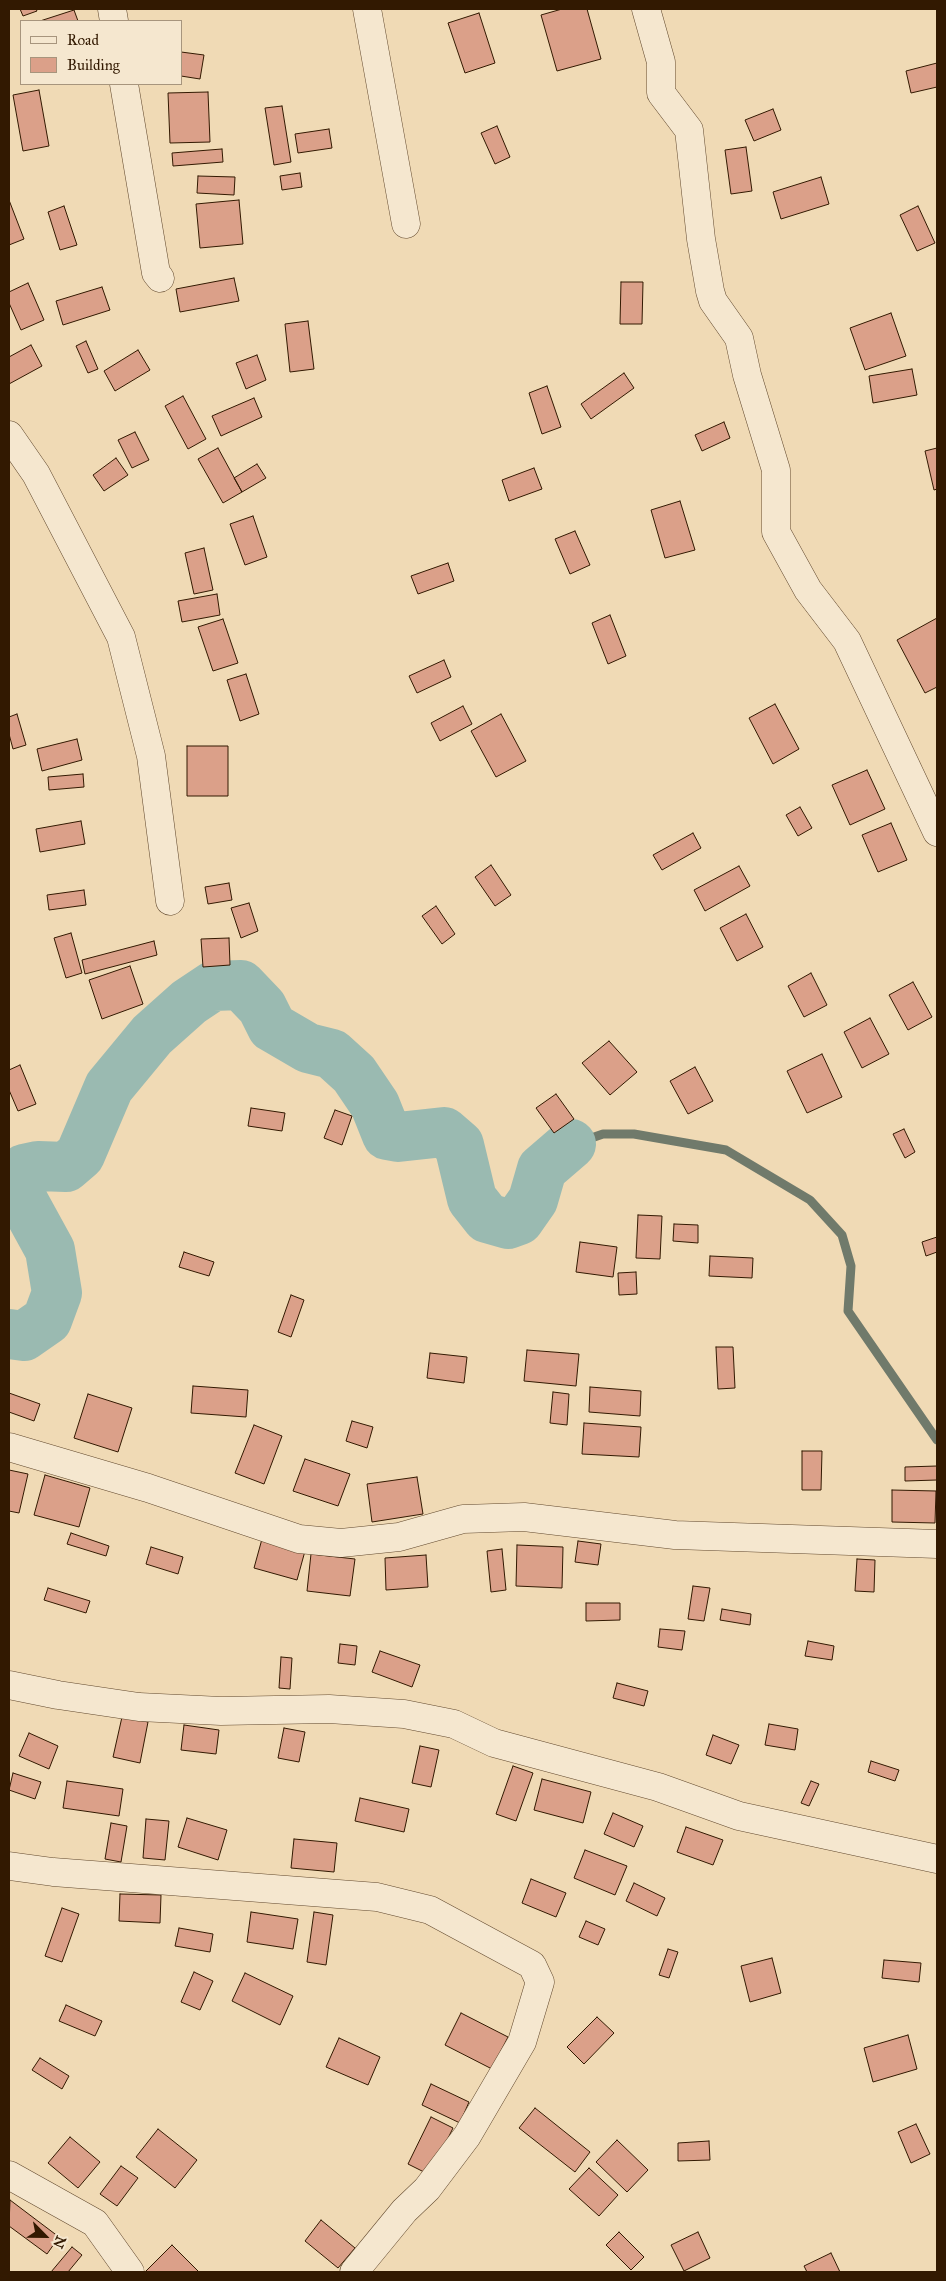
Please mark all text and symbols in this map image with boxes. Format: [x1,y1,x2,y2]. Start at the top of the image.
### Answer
legend [20,20,182,85]
text: Road [67,31,99,49]
text: Building [67,56,120,74]
north arrow [20,2211,70,2261]
text: N [49,2233,69,2251]

